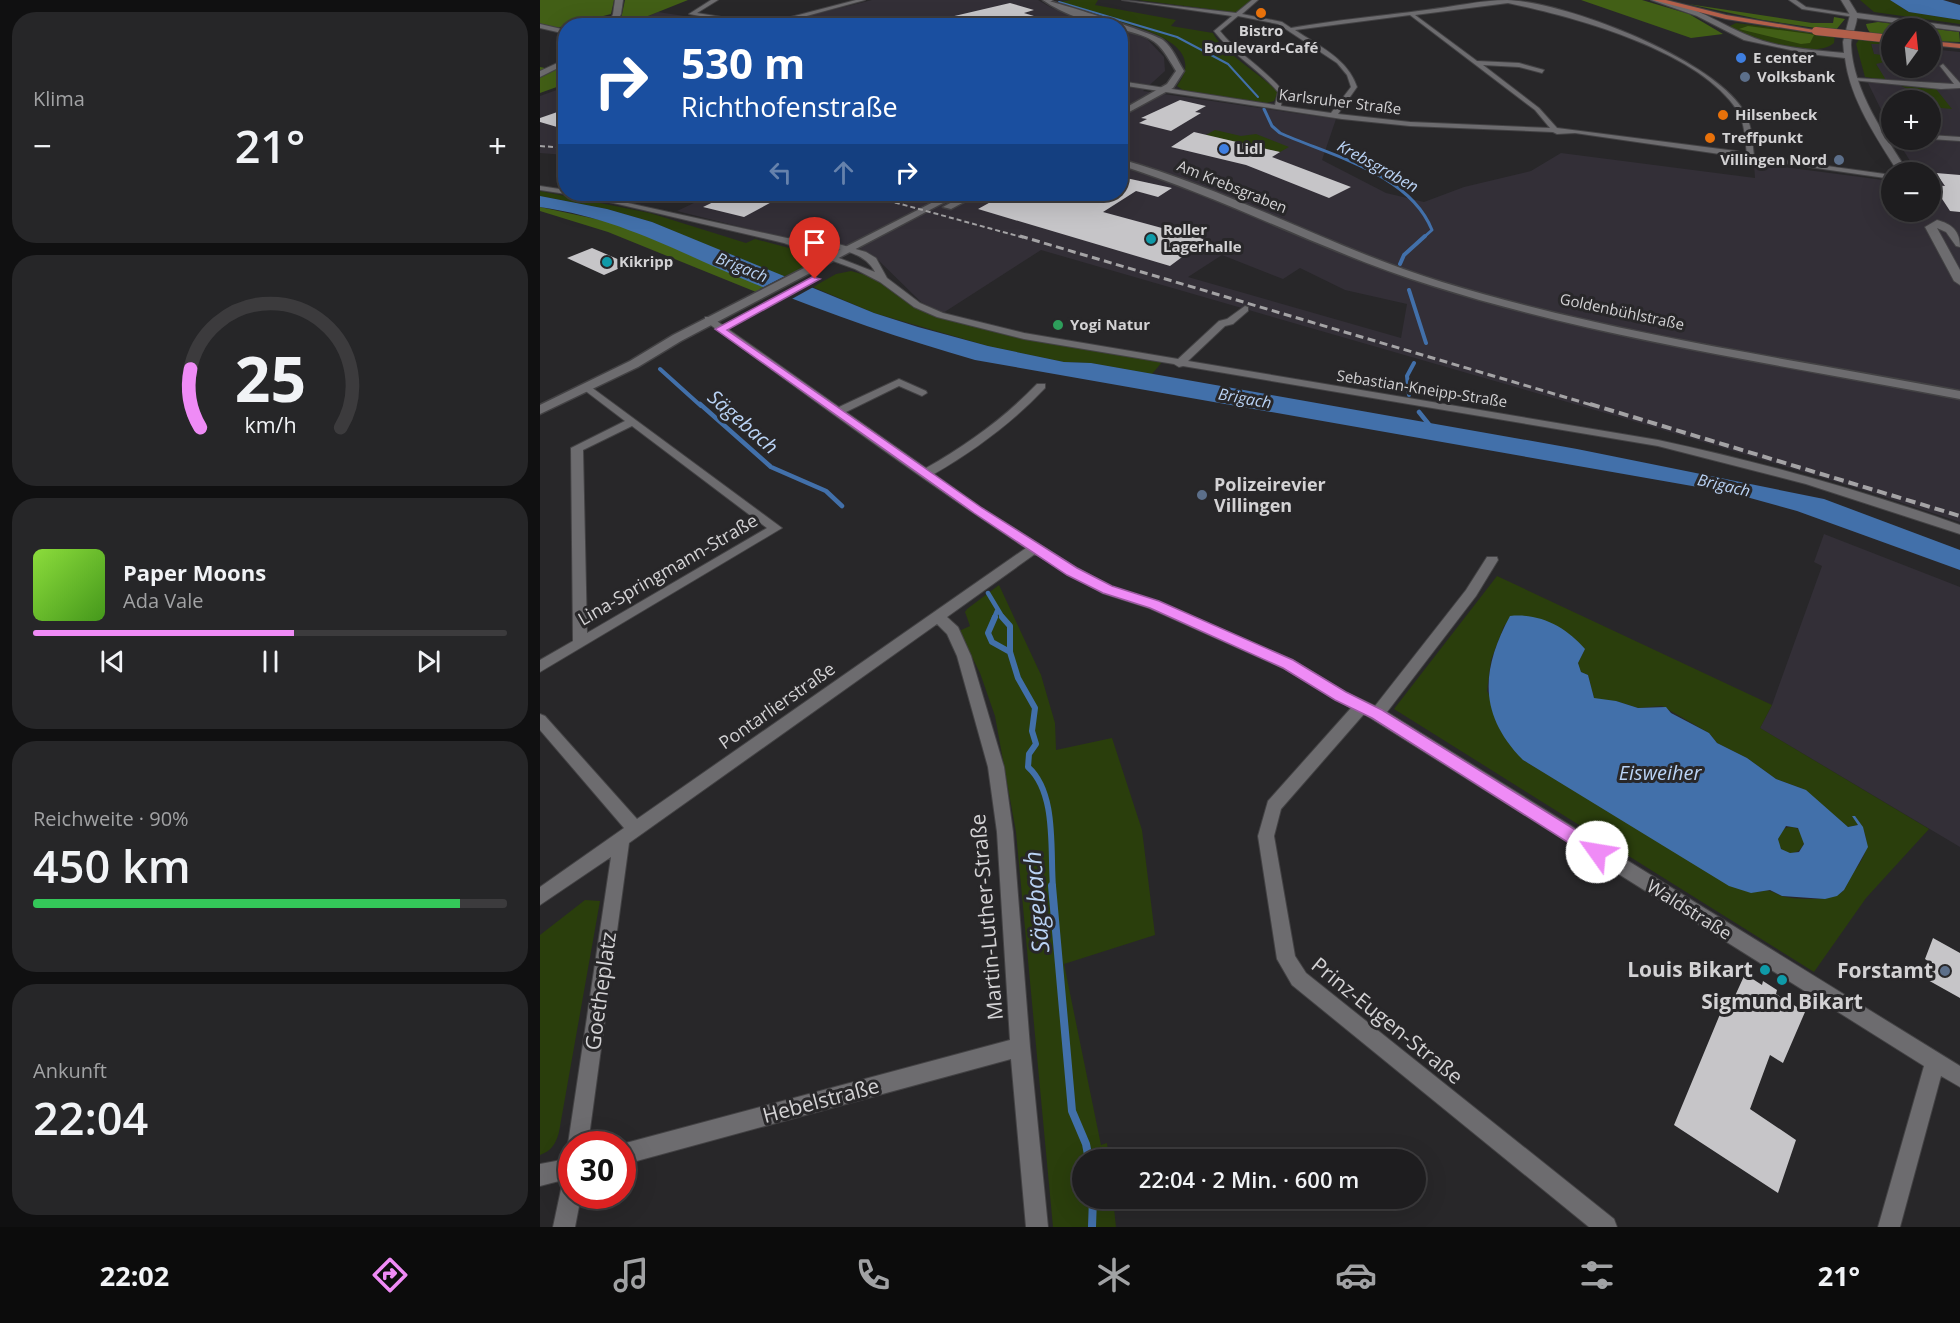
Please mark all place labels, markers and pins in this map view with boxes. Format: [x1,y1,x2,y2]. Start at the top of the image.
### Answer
marker: Bistro Boulevard-Café [1254,6,1268,20]
place label: Bistro Boulevard-Café [1204,20,1318,57]
place label: E center [1753,47,1814,67]
marker: E center [1734,51,1748,65]
place label: Volksbank [1757,66,1836,86]
marker: Volksbank [1738,70,1752,84]
place label: Hilsenbeck [1735,104,1818,124]
marker: Hilsenbeck [1716,108,1730,122]
place label: Treffpunkt [1722,127,1803,147]
marker: Treffpunkt [1703,131,1717,145]
place label: Lidl [1236,138,1263,158]
marker: Lidl [1217,142,1231,156]
place label: Villingen Nord [1720,149,1827,169]
marker: Villingen Nord [1832,153,1846,167]
pin [789,217,840,279]
place label: Roller Lagerhalle [1163,219,1242,256]
marker: Roller Lagerhalle [1144,232,1158,246]
place label: Kikripp [619,251,673,271]
marker: Kikripp [600,255,614,269]
place label: Yogi Natur [1070,314,1150,334]
marker: Yogi Natur [1051,318,1065,332]
place label: Polizeirevier Villingen [1214,472,1326,517]
marker: Polizeirevier Villingen [1195,488,1209,502]
place label: Louis Bikart [1627,955,1753,983]
place label: Forstamt [1837,956,1933,984]
marker: Louis Bikart [1758,963,1772,977]
marker: Forstamt [1938,964,1952,978]
marker: Sigmund Bikart [1775,973,1789,987]
place label: Sigmund Bikart [1701,987,1863,1015]

